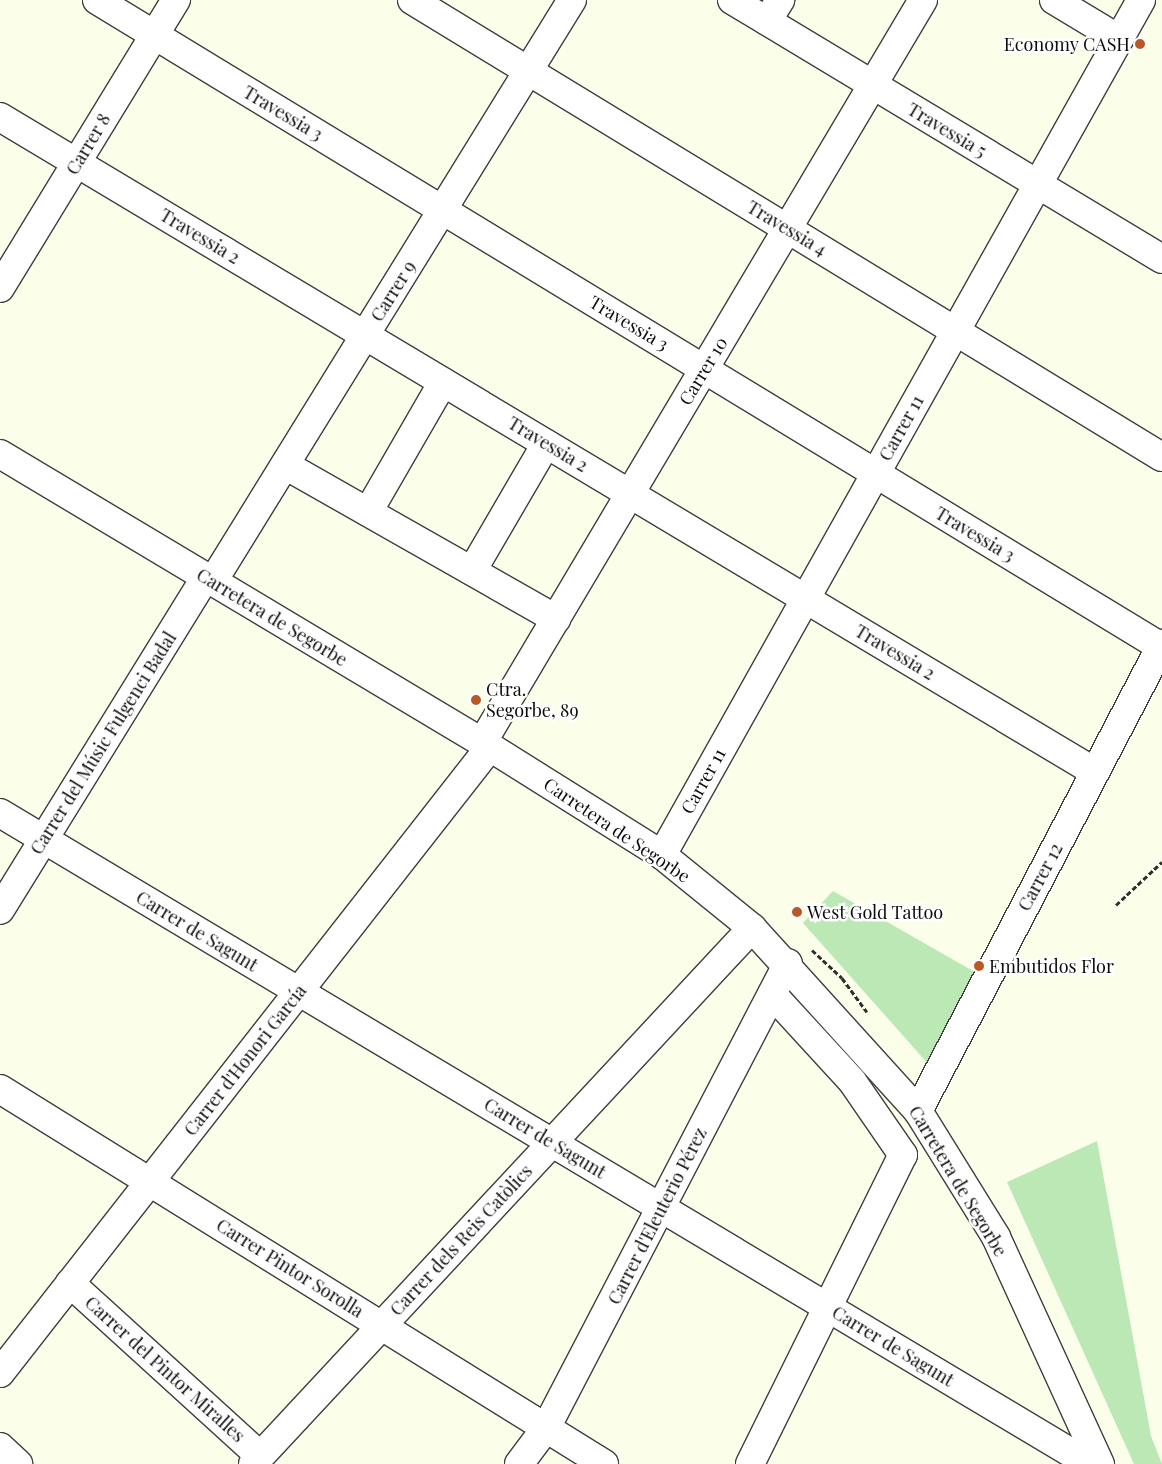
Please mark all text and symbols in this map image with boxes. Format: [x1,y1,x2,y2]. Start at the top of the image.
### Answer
place label: Economy CASH [1003,33,1130,55]
marker: Economy CASH [1134,38,1146,50]
street label: Travessia 3 [239,81,327,145]
street label: Travessia 5 [904,98,990,162]
street label: Carrer 8 [61,109,115,179]
street label: Travessia 4 [743,196,831,260]
street label: Travessia 2 [156,204,244,268]
street label: Carrer 9 [366,257,420,325]
street label: Travessia 3 [585,291,673,355]
street label: Carrer 10 [674,333,732,409]
street label: Carrer 11 [874,391,928,465]
street label: Travessia 2 [504,412,592,476]
street label: Travessia 3 [931,502,1019,566]
street label: Carretera de Segorbe [193,563,351,671]
street label: Travessia 2 [851,620,939,684]
street label: Carrer del Músic Fulgenci Badal [25,628,181,858]
place label: Ctra. Segorbe, 89 [486,679,579,722]
marker: Ctra. Segorbe, 89 [470,694,482,706]
street label: Carrer 11 [676,744,730,818]
street label: Carretera de Segorbe [540,773,694,887]
street label: Carrer 12 [1013,839,1067,915]
street label: Carrer de Sagunt [132,886,262,976]
place label: West Gold Tattoo [807,901,944,923]
marker: West Gold Tattoo [791,906,803,918]
place label: Embutidos Flor [989,955,1114,977]
marker: Embutidos Flor [973,960,985,972]
street label: Carrer d'Honori García [179,980,311,1140]
street label: Carrer de Sagunt [480,1093,610,1183]
street label: Carretera de Segorbe [904,1102,1012,1260]
street label: Carrer d'Eleuterio Pérez [603,1124,711,1308]
street label: Carrer dels Reis Catòlics [385,1160,537,1320]
street label: Carrer Pintor Sorolla [212,1214,368,1322]
street label: Carrer del Pintor Miralles [80,1291,250,1447]
street label: Carrer de Sagunt [828,1301,958,1391]

